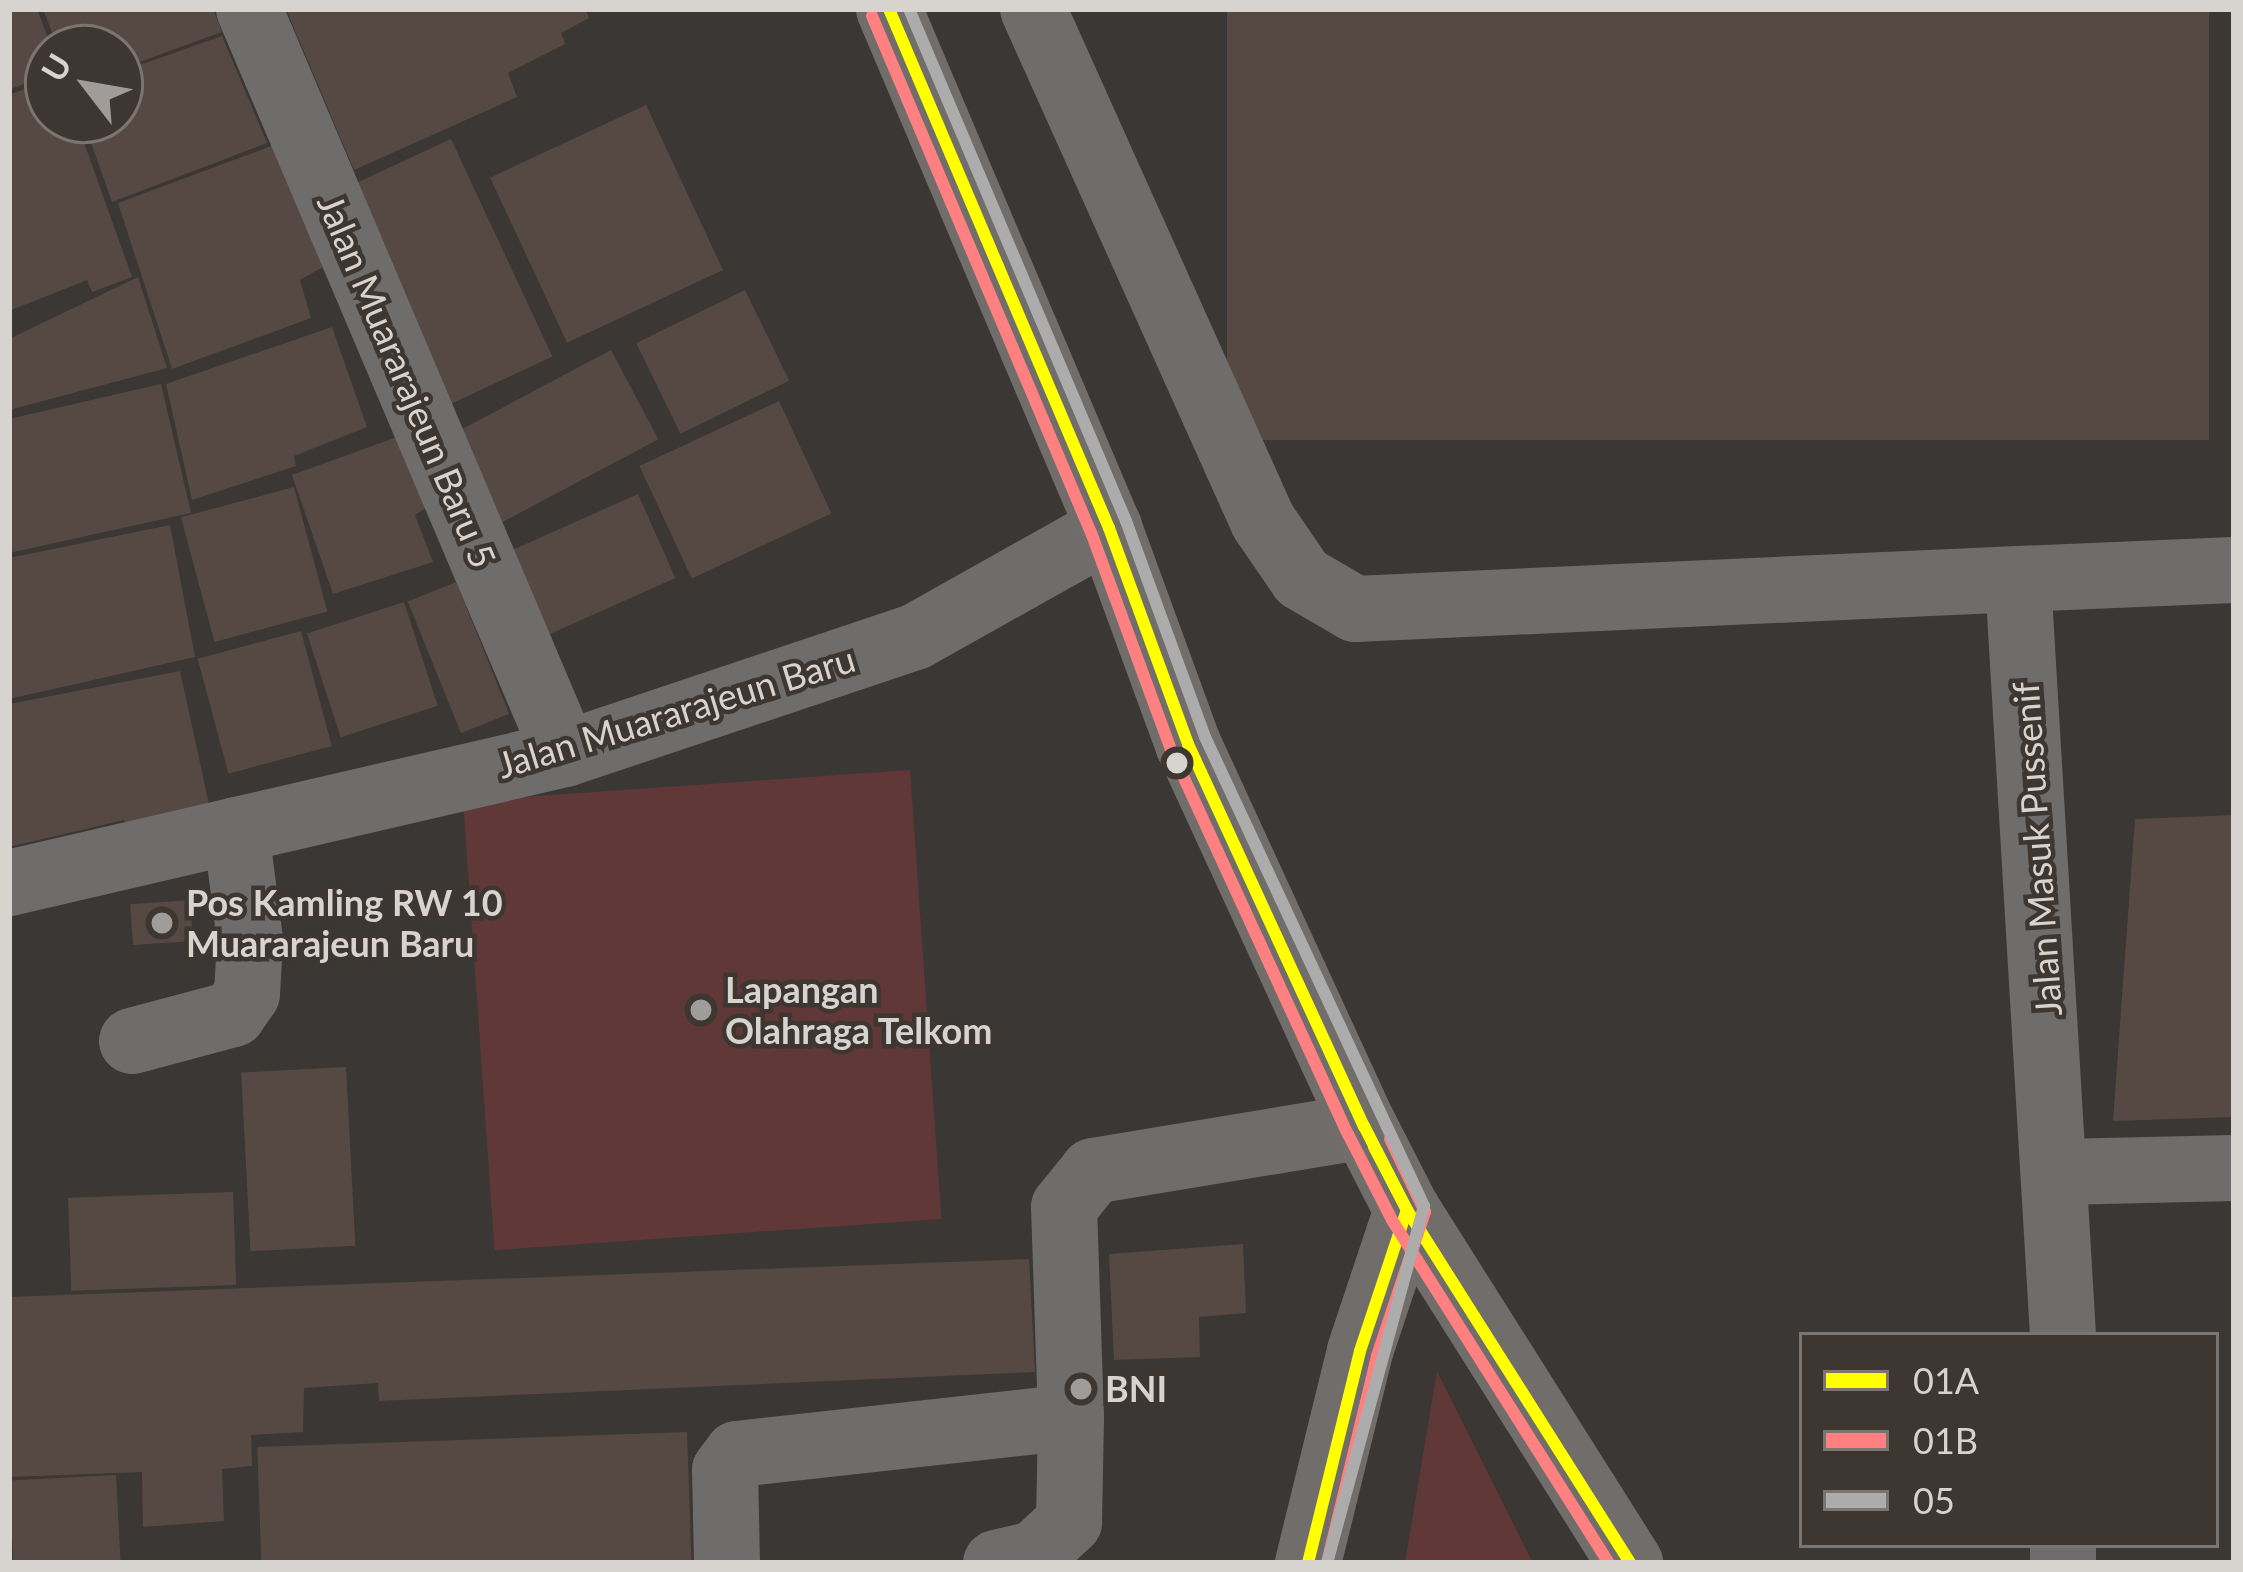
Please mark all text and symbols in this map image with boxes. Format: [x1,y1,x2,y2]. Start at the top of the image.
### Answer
north arrow [24,24,144,144]
text: U [32,46,79,88]
street label: Jalan Muararajeun Baru 5 [309,188,505,574]
street label: Jalan Muararajeun Baru [492,637,860,787]
street label: Jalan Masuk Pussenif [2004,680,2070,1018]
unlabelled marker [1166,752,1188,774]
place label: Pos Kamling RW 10 Muararajeun Baru [186,880,503,965]
marker: Pos Kamling RW 10 Muararajeun Baru [149,910,175,936]
place label: Lapangan Olahraga Telkom [725,967,993,1052]
marker: Lapangan Olahraga Telkom [688,997,714,1023]
legend [1799,1332,2219,1548]
text: 01A [1913,1358,1979,1402]
place label: BNI [1105,1367,1167,1411]
marker: BNI [1068,1376,1094,1402]
text: 01B [1913,1418,1978,1462]
text: 05 [1913,1478,1955,1522]

